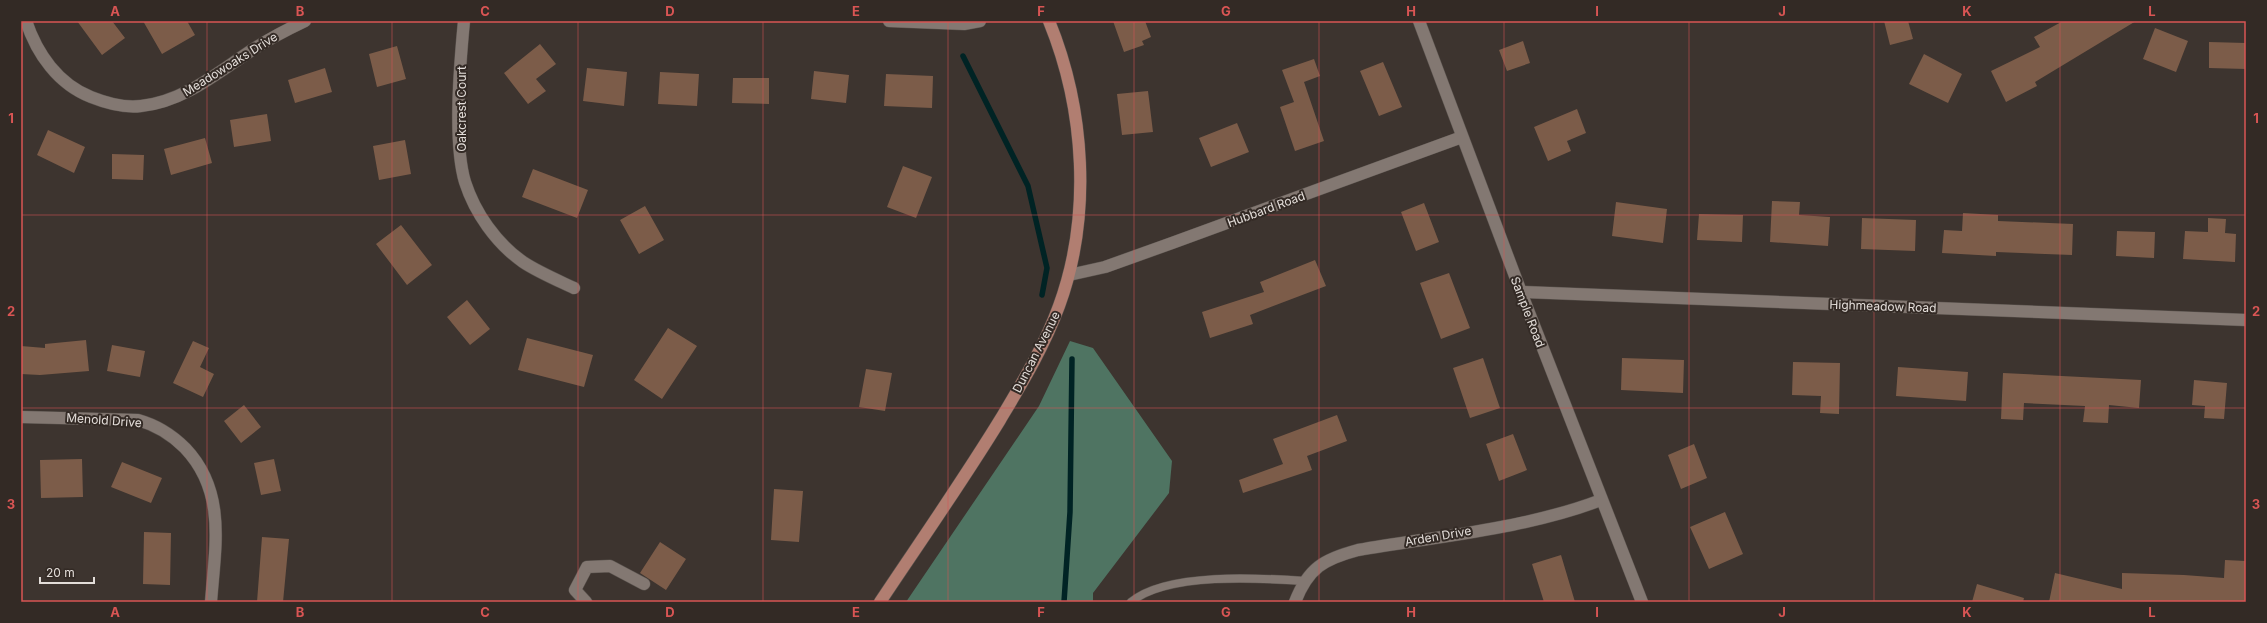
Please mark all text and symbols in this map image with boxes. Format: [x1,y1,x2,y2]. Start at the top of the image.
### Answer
text: A [110,3,120,19]
text: B [296,3,305,19]
text: C [480,3,490,19]
text: D [665,3,675,19]
text: E [852,3,860,19]
text: F [1037,3,1045,19]
text: G [1221,3,1231,19]
text: H [1406,3,1416,19]
text: I [1595,3,1599,19]
text: J [1778,3,1786,19]
text: K [1962,3,1972,19]
text: L [2148,3,2156,19]
street label: Meadowoaks Drive [180,29,280,99]
street label: Oakcrest Court [454,66,469,152]
text: 1 [8,110,14,126]
text: 1 [2253,110,2259,126]
street label: Hubbard Road [1225,188,1307,230]
street label: Sample Road [1508,275,1548,349]
street label: Highmeadow Road [1829,297,1937,315]
text: 2 [7,303,15,319]
text: 2 [2252,303,2260,319]
street label: Duncan Avenue [1009,309,1063,395]
street label: Menold Drive [66,410,142,430]
text: 3 [7,496,15,512]
text: 3 [2252,496,2260,512]
street label: Arden Drive [1404,523,1472,549]
scale bar [40,559,94,585]
text: 20 m [46,565,75,580]
text: A [110,604,120,620]
text: B [296,604,305,620]
text: C [480,604,490,620]
text: D [665,604,675,620]
text: E [852,604,860,620]
text: F [1037,604,1045,620]
text: G [1221,604,1231,620]
text: H [1406,604,1416,620]
text: I [1595,604,1599,620]
text: J [1778,604,1786,620]
text: K [1962,604,1972,620]
text: L [2148,604,2156,620]

